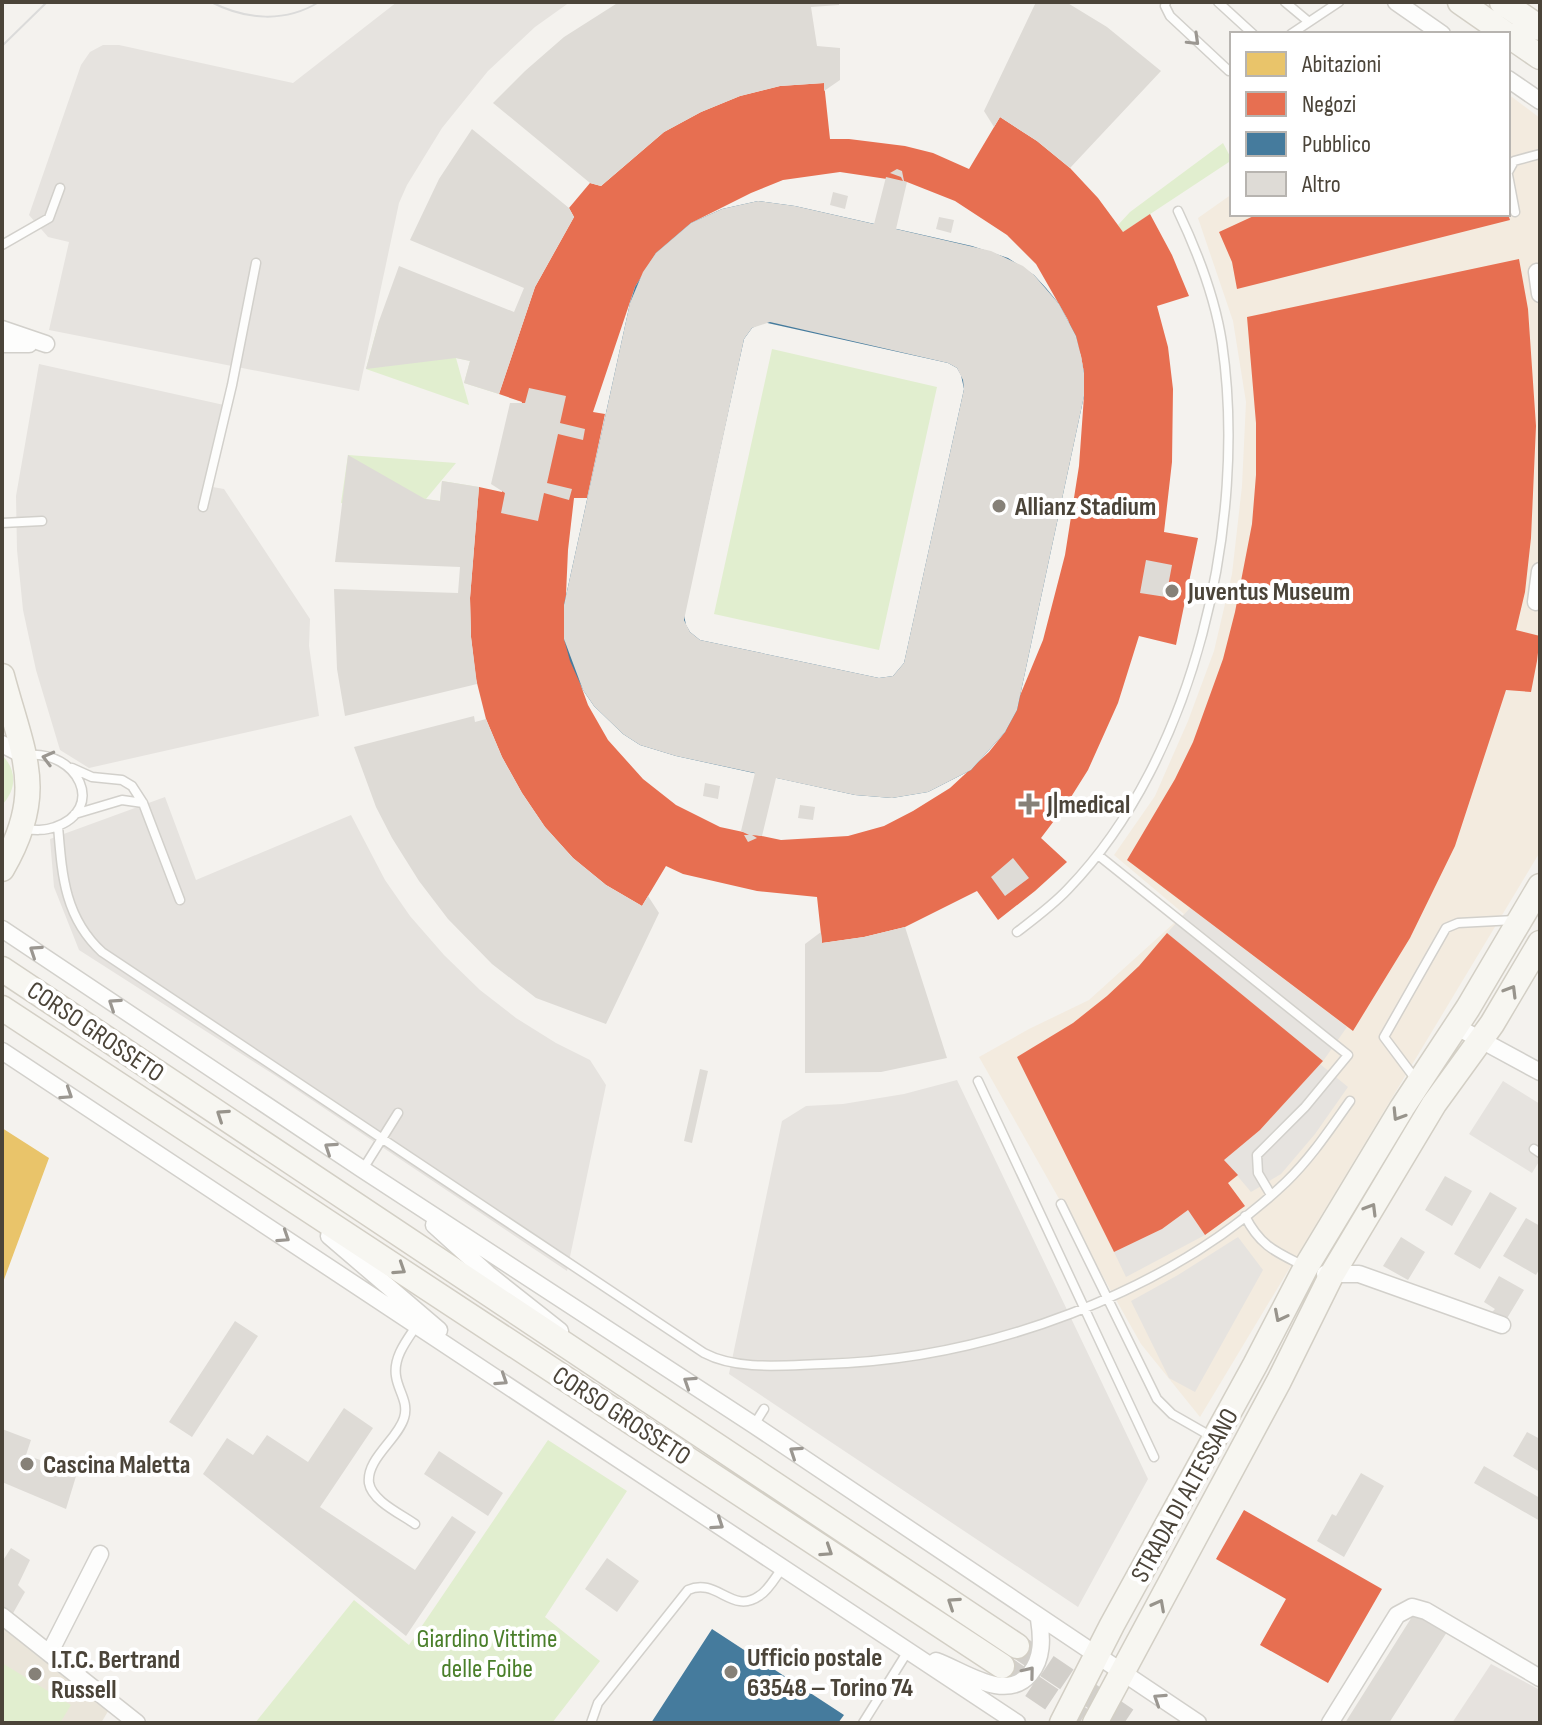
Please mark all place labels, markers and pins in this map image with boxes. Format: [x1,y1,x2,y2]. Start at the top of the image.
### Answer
place label: Allianz Stadium [1014,492,1156,523]
marker: Allianz Stadium [990,497,1008,515]
place label: Juventus Museum [1187,577,1350,608]
marker: Juventus Museum [1163,582,1181,600]
place label: J|medical [1046,790,1130,821]
marker: J|medical [1018,793,1040,815]
place label: Cascina Maletta [43,1450,190,1481]
marker: Cascina Maletta [18,1455,36,1473]
place label: Ufficio postale 63548 – Torino 74 [747,1643,913,1704]
place label: I.T.C. Bertrand Russell [51,1645,180,1706]
marker: Ufficio postale 63548 – Torino 74 [722,1663,740,1681]
marker: I.T.C. Bertrand Russell [26,1665,44,1683]

